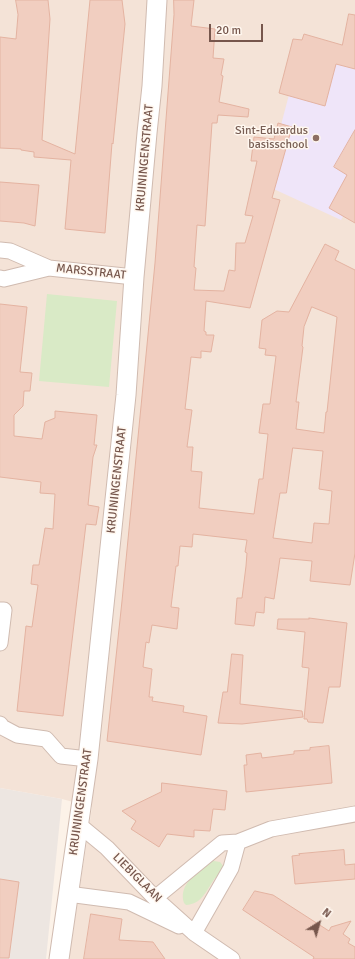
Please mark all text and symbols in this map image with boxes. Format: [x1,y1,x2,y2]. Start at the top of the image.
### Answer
scale bar [211,16,265,42]
text: 20 m [216,23,241,38]
street label: KRUININGENSTRAAT [133,104,157,212]
place label: Sint-Eduardus basisschool [235,124,308,152]
marker: Sint-Eduardus basisschool [311,133,321,143]
street label: MARSSTRAAT [55,261,127,283]
street label: KRUININGENSTRAAT [104,426,130,534]
street label: KRUININGENSTRAAT [66,748,96,856]
street label: LIEBIGLAAN [109,850,165,906]
north arrow [299,903,339,943]
text: N [320,906,333,921]

